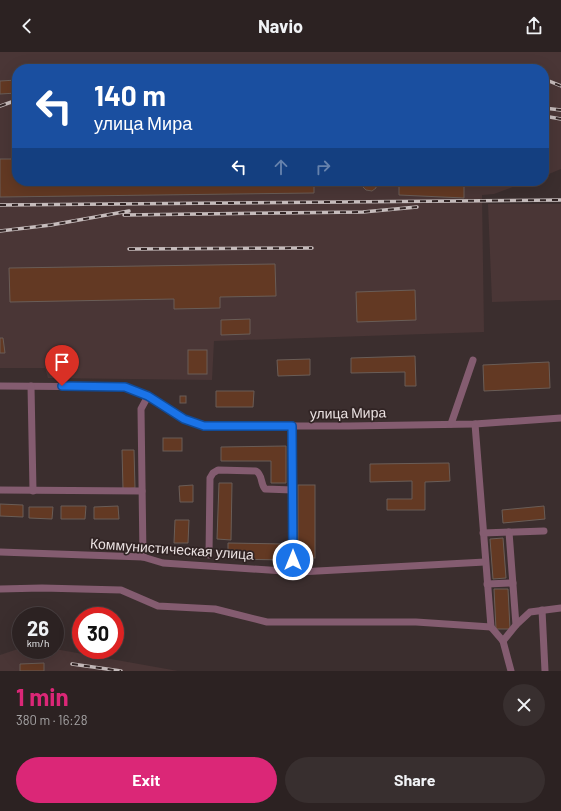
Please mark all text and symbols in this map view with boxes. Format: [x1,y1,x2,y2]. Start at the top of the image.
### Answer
icon: back [16,15,38,37]
text: Navio [258,15,303,37]
icon: share [523,15,545,37]
text: 140 m [94,78,166,112]
icon: left [28,80,80,132]
text: улица Мира [94,112,192,134]
icon: left [228,156,250,178]
icon: ahead [270,156,292,178]
icon: right [312,156,334,178]
pin [45,345,79,386]
icon: arrive [51,351,73,373]
street label: улица Мира [310,403,387,422]
street label: Коммунистическая улица [89,534,255,563]
position arrow [272,539,314,581]
speed limit sign: 30 [72,607,124,659]
text: 26 [27,616,49,640]
text: km/h [27,637,49,649]
text: 1 min [16,682,69,711]
button: close [503,684,545,726]
text: 380 m · 16:28 [16,712,88,728]
button: Exit [16,757,277,803]
button: Share [285,757,545,803]

